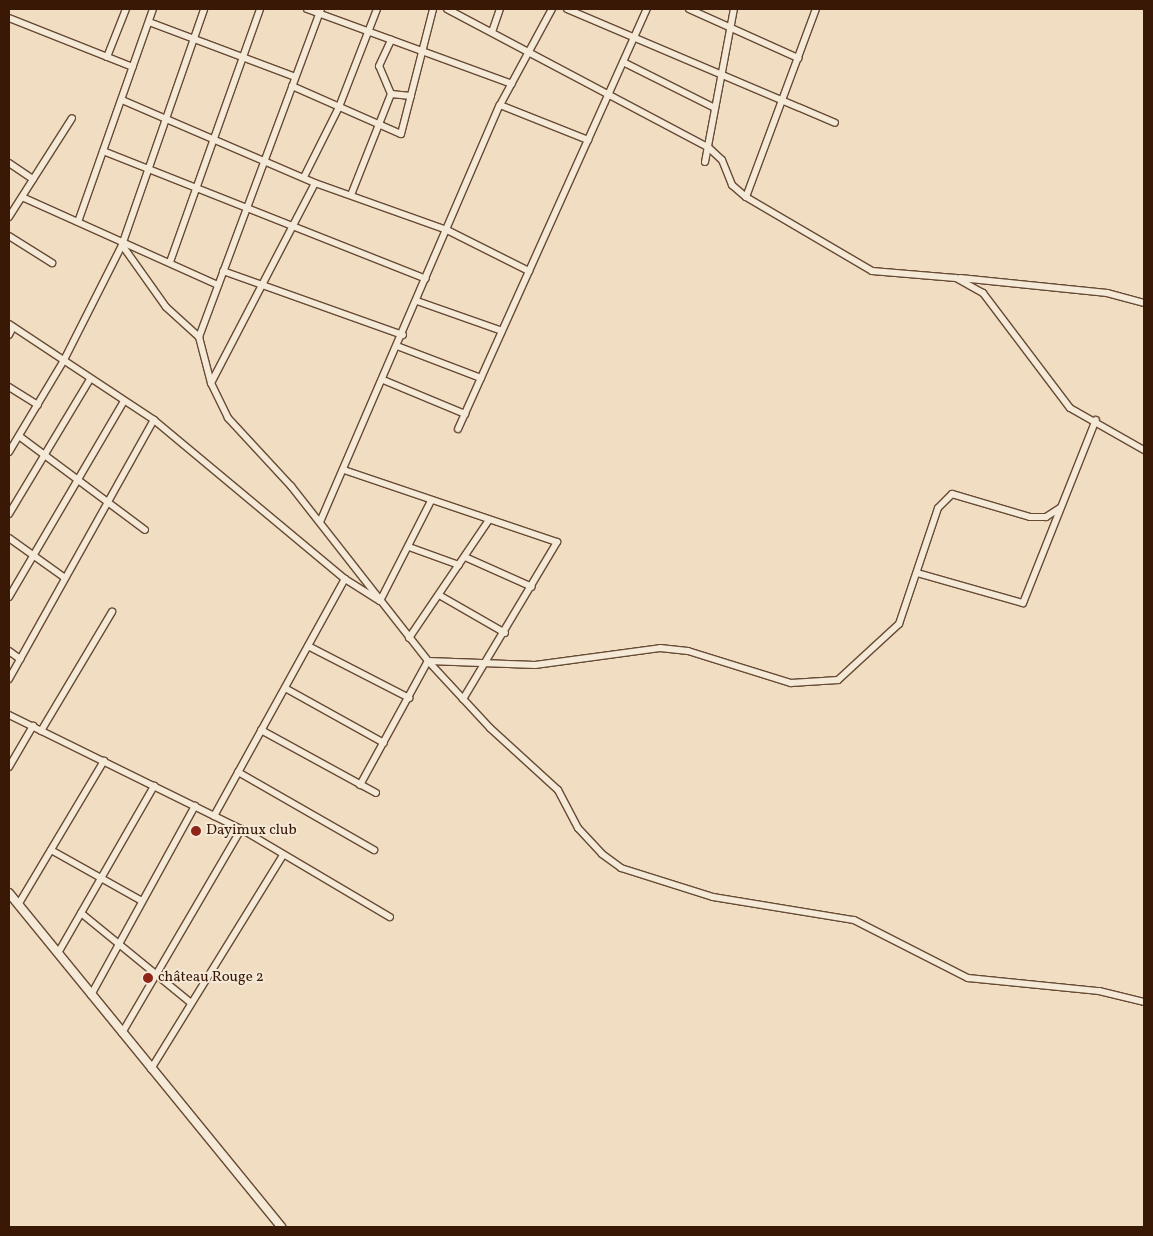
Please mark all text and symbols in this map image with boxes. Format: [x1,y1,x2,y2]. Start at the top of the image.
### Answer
place label: Dayimux club [206,822,297,840]
marker: Dayimux club [190,825,202,837]
place label: château Rouge 2 [158,969,264,987]
marker: château Rouge 2 [142,972,154,984]

